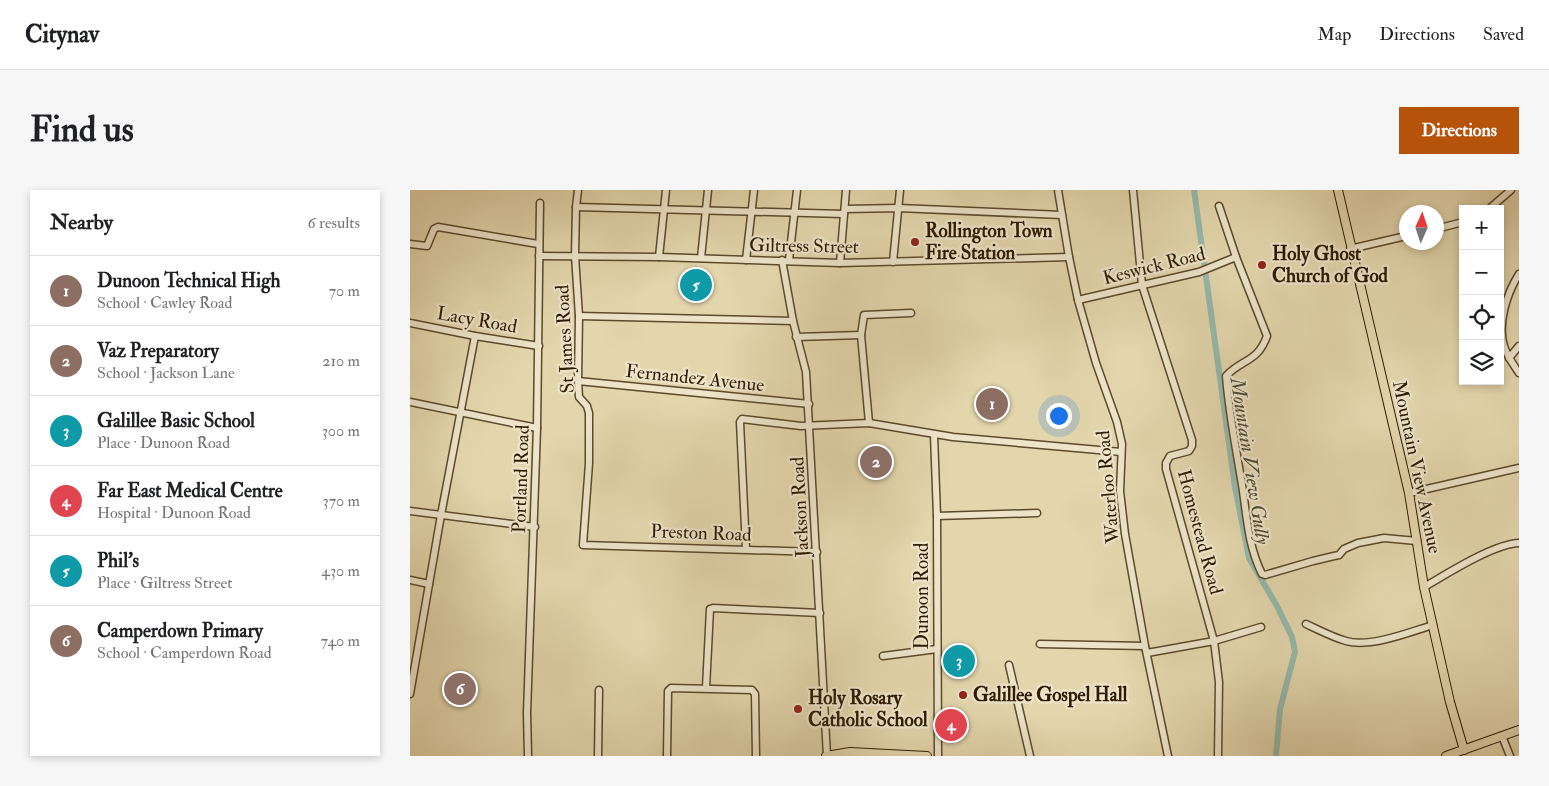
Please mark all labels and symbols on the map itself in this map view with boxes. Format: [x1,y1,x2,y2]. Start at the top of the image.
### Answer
north arrow [1399,205,1444,250]
place label: Rollington Town Fire Station [925,219,1053,265]
street label: Giltress Street [749,233,859,259]
marker: Rollington Town Fire Station [909,236,921,248]
street label: Keswick Road [1100,242,1208,290]
place label: Holy Ghost Church of God [1272,242,1389,288]
marker: Holy Ghost Church of God [1256,259,1268,271]
pin: 5 [680,266,712,304]
street label: St James Road [550,283,580,394]
street label: Lacy Road [435,301,520,339]
street label: Fernandez Avenue [624,359,766,397]
water label: Mountain View Gully [1224,375,1276,546]
street label: Mountain View Avenue [1387,378,1447,556]
pin: 1 [976,385,1008,423]
your location [1046,403,1072,429]
street label: Portland Road [507,424,535,534]
street label: Waterloo Road [1091,429,1125,546]
pin: 2 [860,443,892,481]
street label: Jackson Road [785,455,815,559]
street label: Homestead Road [1172,467,1228,598]
street label: Preston Road [650,519,753,547]
street label: Dunoon Road [910,542,934,649]
pin: 3 [943,642,975,680]
pin: 6 [444,670,476,708]
place label: Galillee Gospel Hall [973,683,1128,708]
place label: Holy Rosary Catholic School [808,686,928,732]
marker: Galillee Gospel Hall [957,689,969,701]
marker: Holy Rosary Catholic School [792,703,804,715]
pin: 4 [935,706,967,744]

